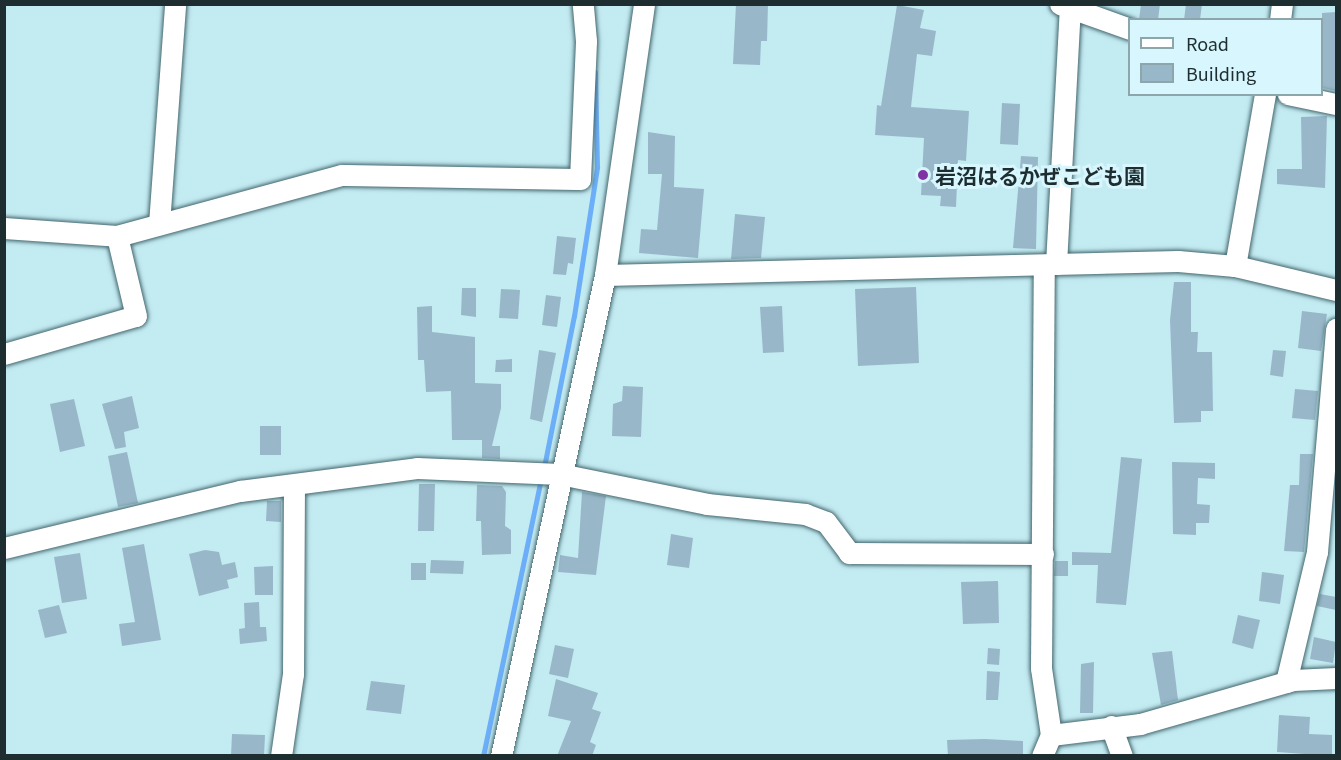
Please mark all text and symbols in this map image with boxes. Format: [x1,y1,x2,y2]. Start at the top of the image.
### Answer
legend [1128,18,1323,96]
text: Road [1186,30,1229,56]
text: Building [1186,60,1256,86]
place label: 岩沼はるかぜこども園 [935,162,1145,188]
marker: 岩沼はるかぜこども園 [916,168,930,182]

